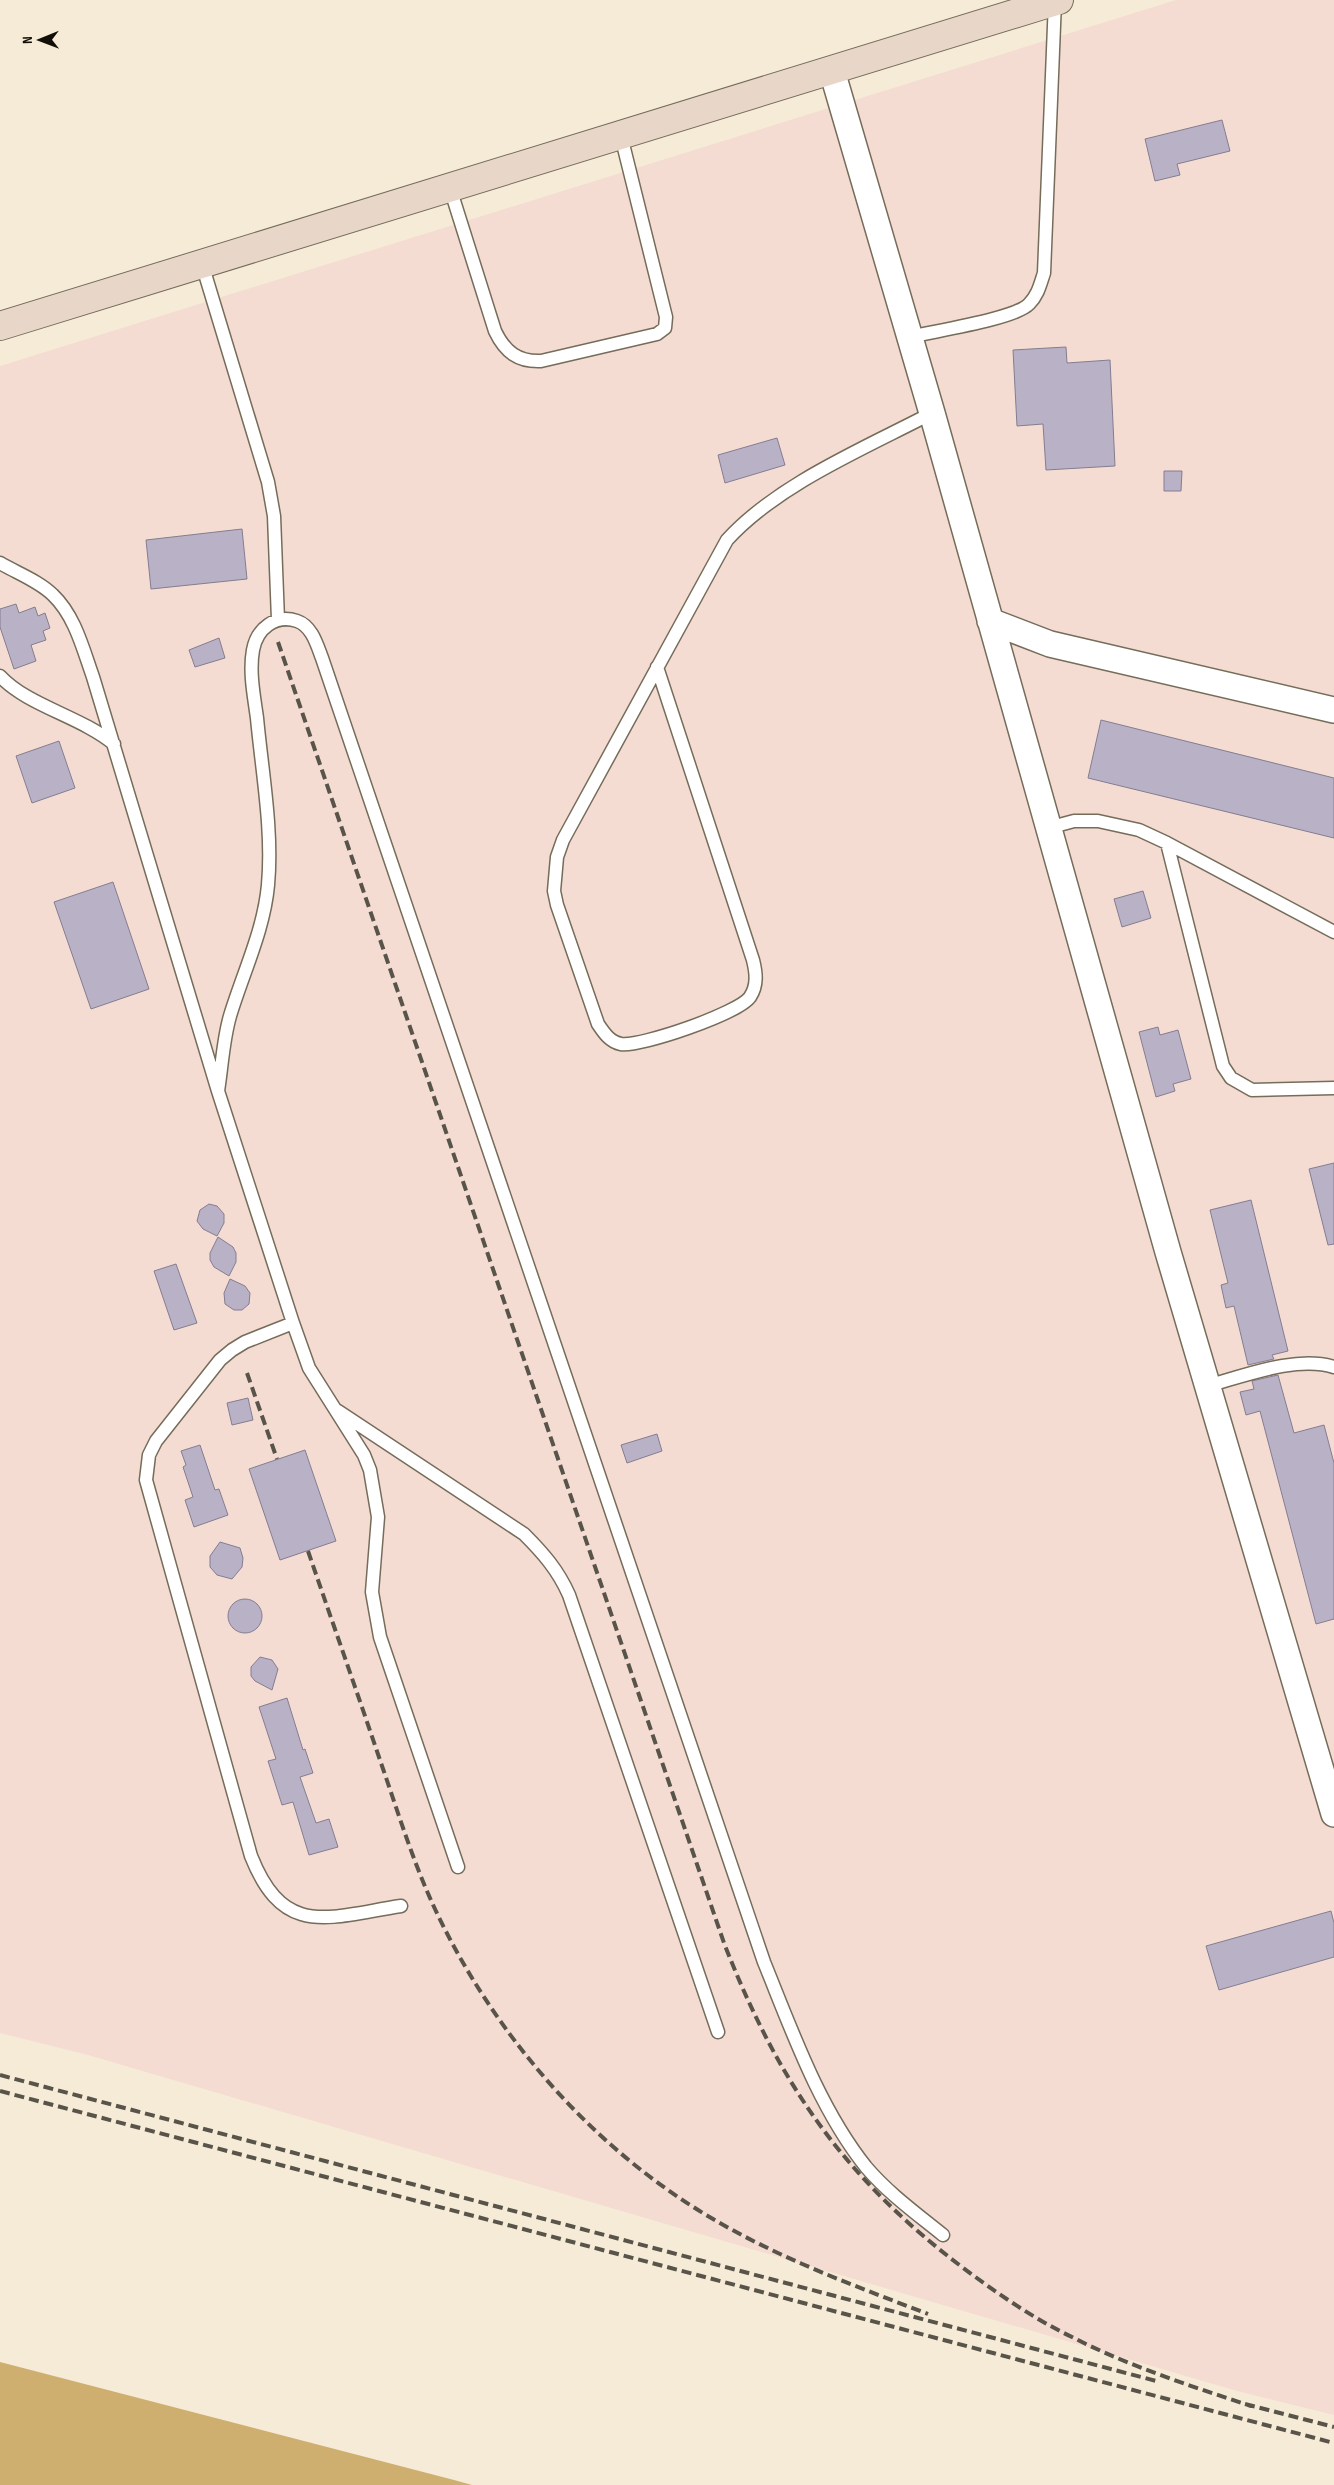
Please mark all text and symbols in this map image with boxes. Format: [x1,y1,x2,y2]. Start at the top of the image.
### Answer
north arrow [15,15,65,65]
text: N [19,36,36,44]

